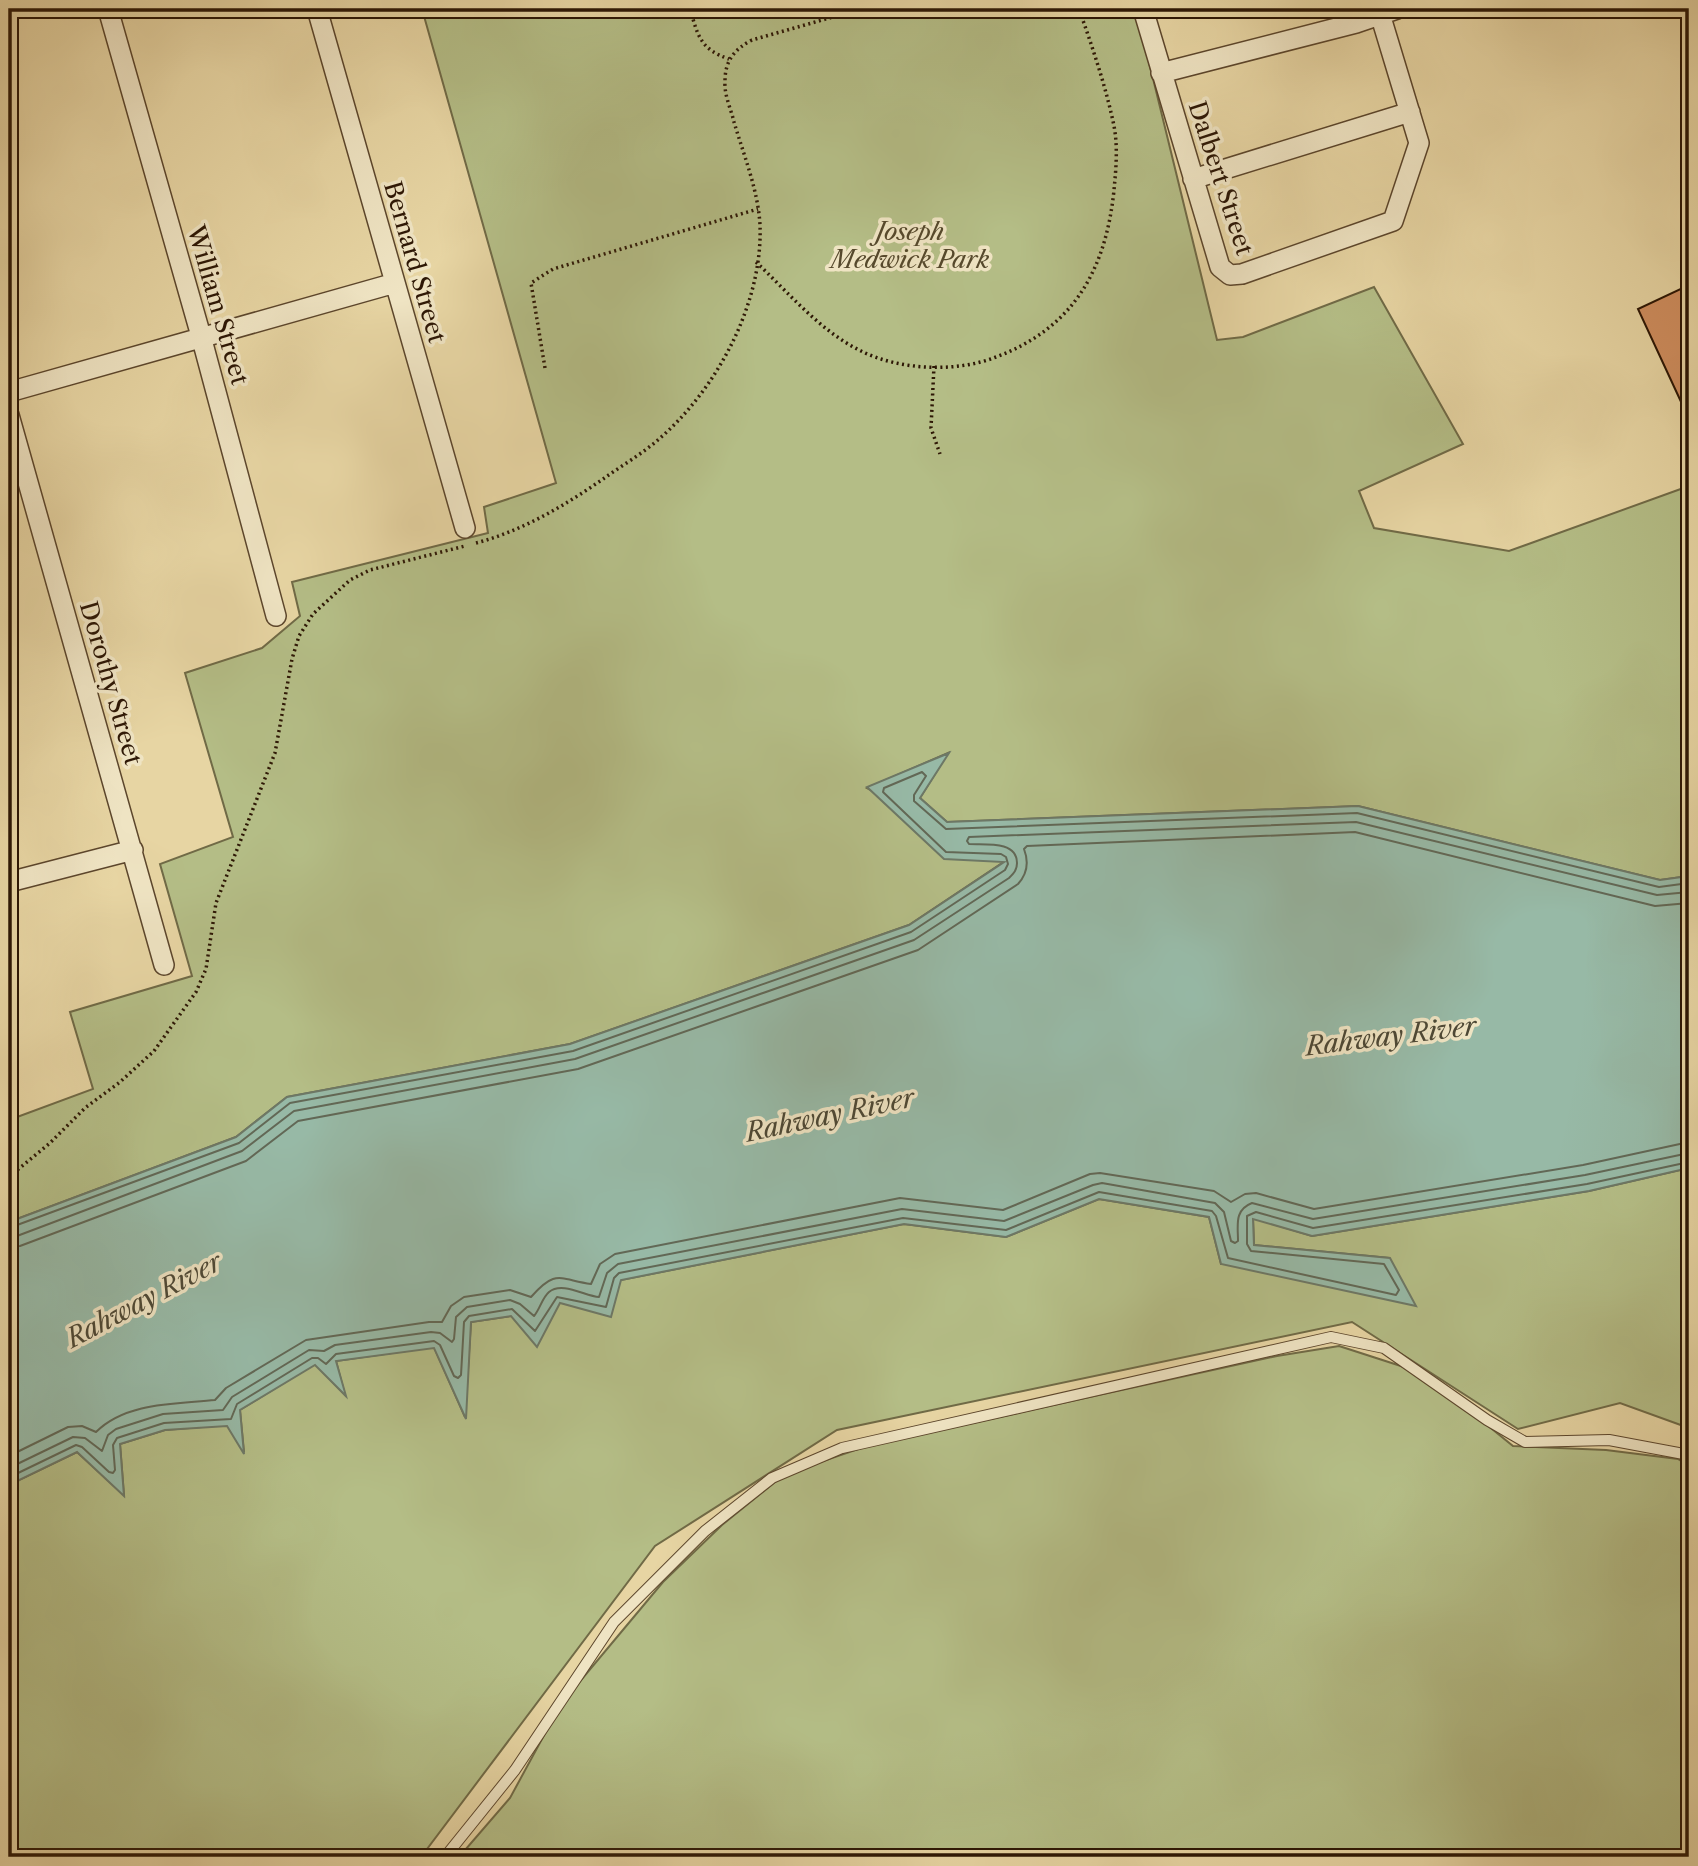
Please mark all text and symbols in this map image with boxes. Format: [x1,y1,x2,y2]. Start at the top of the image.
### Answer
street label: Dalbert Street [1182,97,1260,259]
street label: Bernard Street [378,178,452,347]
park label: Joseph Medwick Park [828,217,990,274]
street label: William Street [181,221,255,389]
street label: Dorothy Street [74,598,148,769]
water label: Rahway River [1302,1009,1480,1063]
water label: Rahway River [741,1081,919,1149]
water label: Rahway River [59,1245,229,1355]

